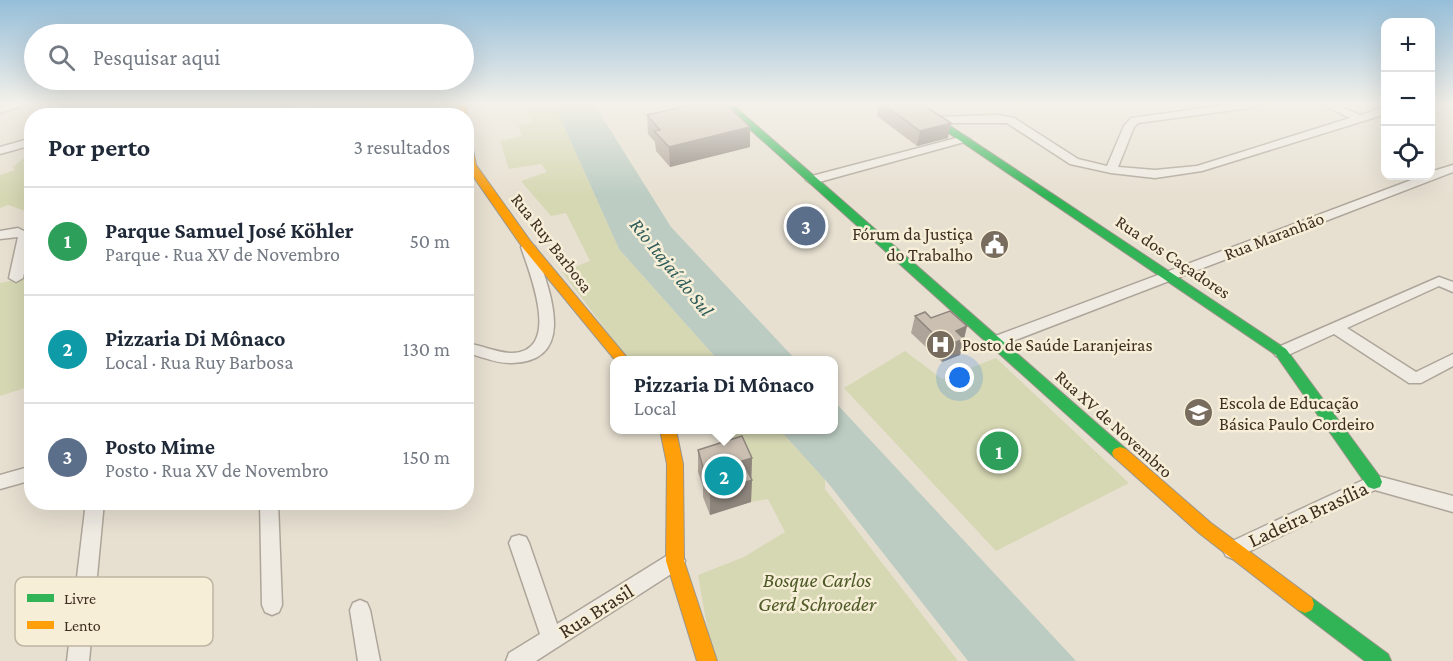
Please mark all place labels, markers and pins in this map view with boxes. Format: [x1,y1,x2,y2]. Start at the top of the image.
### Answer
pin: 3 [786,204,826,248]
place label: Fórum da Justiça do Trabalho [852,224,973,265]
public building icon: Fórum da Justiça do Trabalho [978,228,1010,260]
hospital icon: Posto de Saúde Laranjeiras [925,329,957,361]
place label: Posto de Saúde Laranjeiras [962,335,1153,356]
place label: Escola de Educação Básica Paulo Cordeiro [1219,393,1374,434]
school or university icon: Escola de Educação Básica Paulo Cordeiro [1182,397,1214,429]
pin: 1 [980,428,1018,474]
pin: 2 [704,454,744,498]

